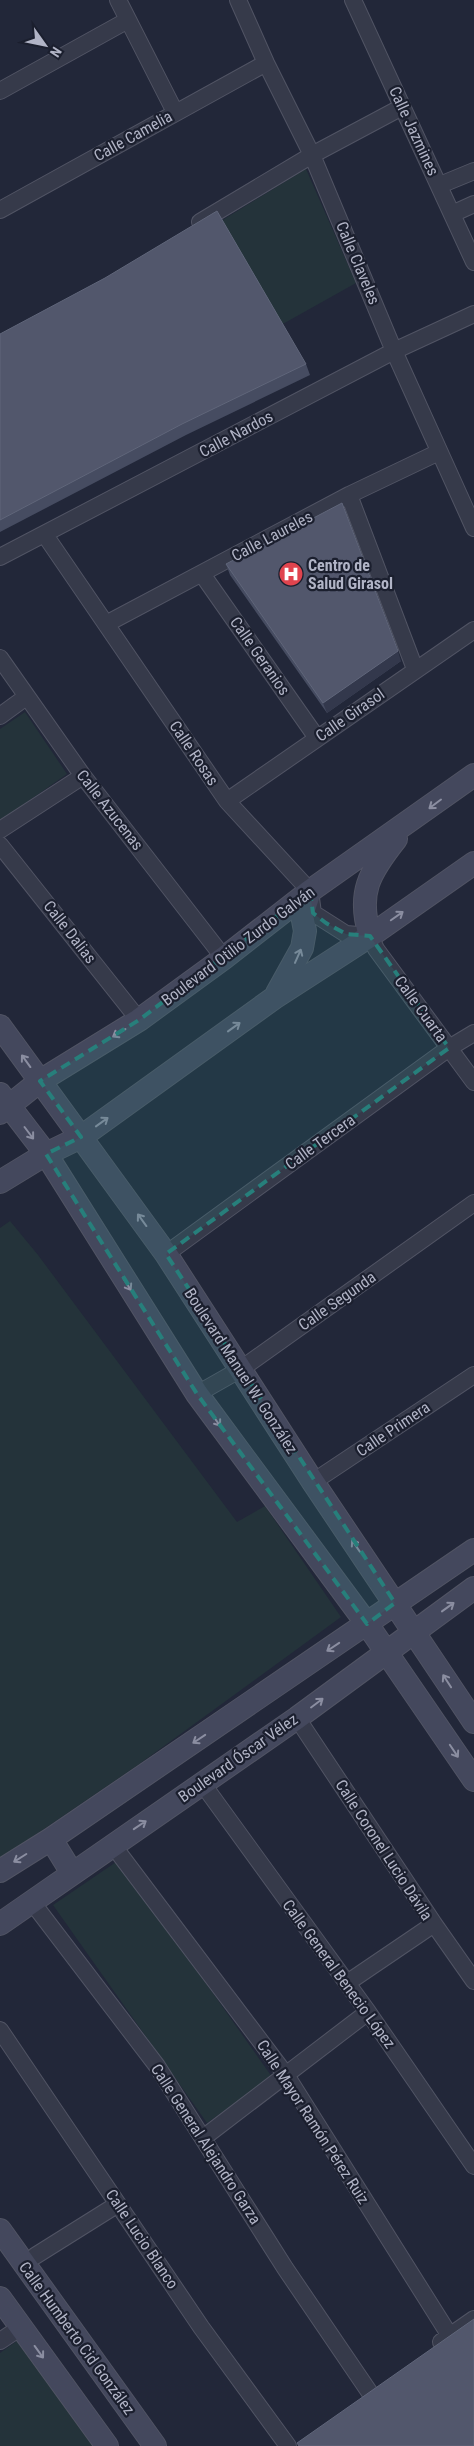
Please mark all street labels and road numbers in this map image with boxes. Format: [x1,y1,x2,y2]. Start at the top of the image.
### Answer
street label: Calle Jazmines [385,84,443,178]
street label: Calle Camelia [91,107,175,165]
street label: Calle Claveles [332,219,384,307]
street label: Calle Nardos [196,407,276,461]
street label: Calle Laureles [228,507,316,565]
street label: Calle Geranios [226,613,294,699]
street label: Calle Girasol [312,684,388,746]
street label: Calle Rosas [165,717,223,789]
street label: Calle Azucenas [73,766,147,854]
street label: Boulevard Otilio Zurdo Galván [158,882,318,1010]
street label: Calle Dalias [40,897,100,967]
street label: Calle Cuarta [391,972,451,1046]
street label: Calle Tercera [281,1110,359,1174]
street label: Calle Segunda [295,1267,379,1335]
street label: Boulevard Manuel W. González [180,1285,302,1457]
street label: Calle Primera [353,1398,433,1460]
street label: Boulevard Óscar Vélez [174,1709,301,1806]
street label: Calle Coronel Lucio Dávila [331,1776,437,1924]
street label: Calle General Benecio López [279,1896,399,2052]
street label: Calle Mayor Ramón Pérez Ruiz [253,2036,373,2208]
street label: Calle General Alejandro Garza [147,2060,265,2228]
street label: Calle Lucio Blanco [102,2185,182,2293]
street label: Calle Humberto Cid González [15,2258,139,2418]

